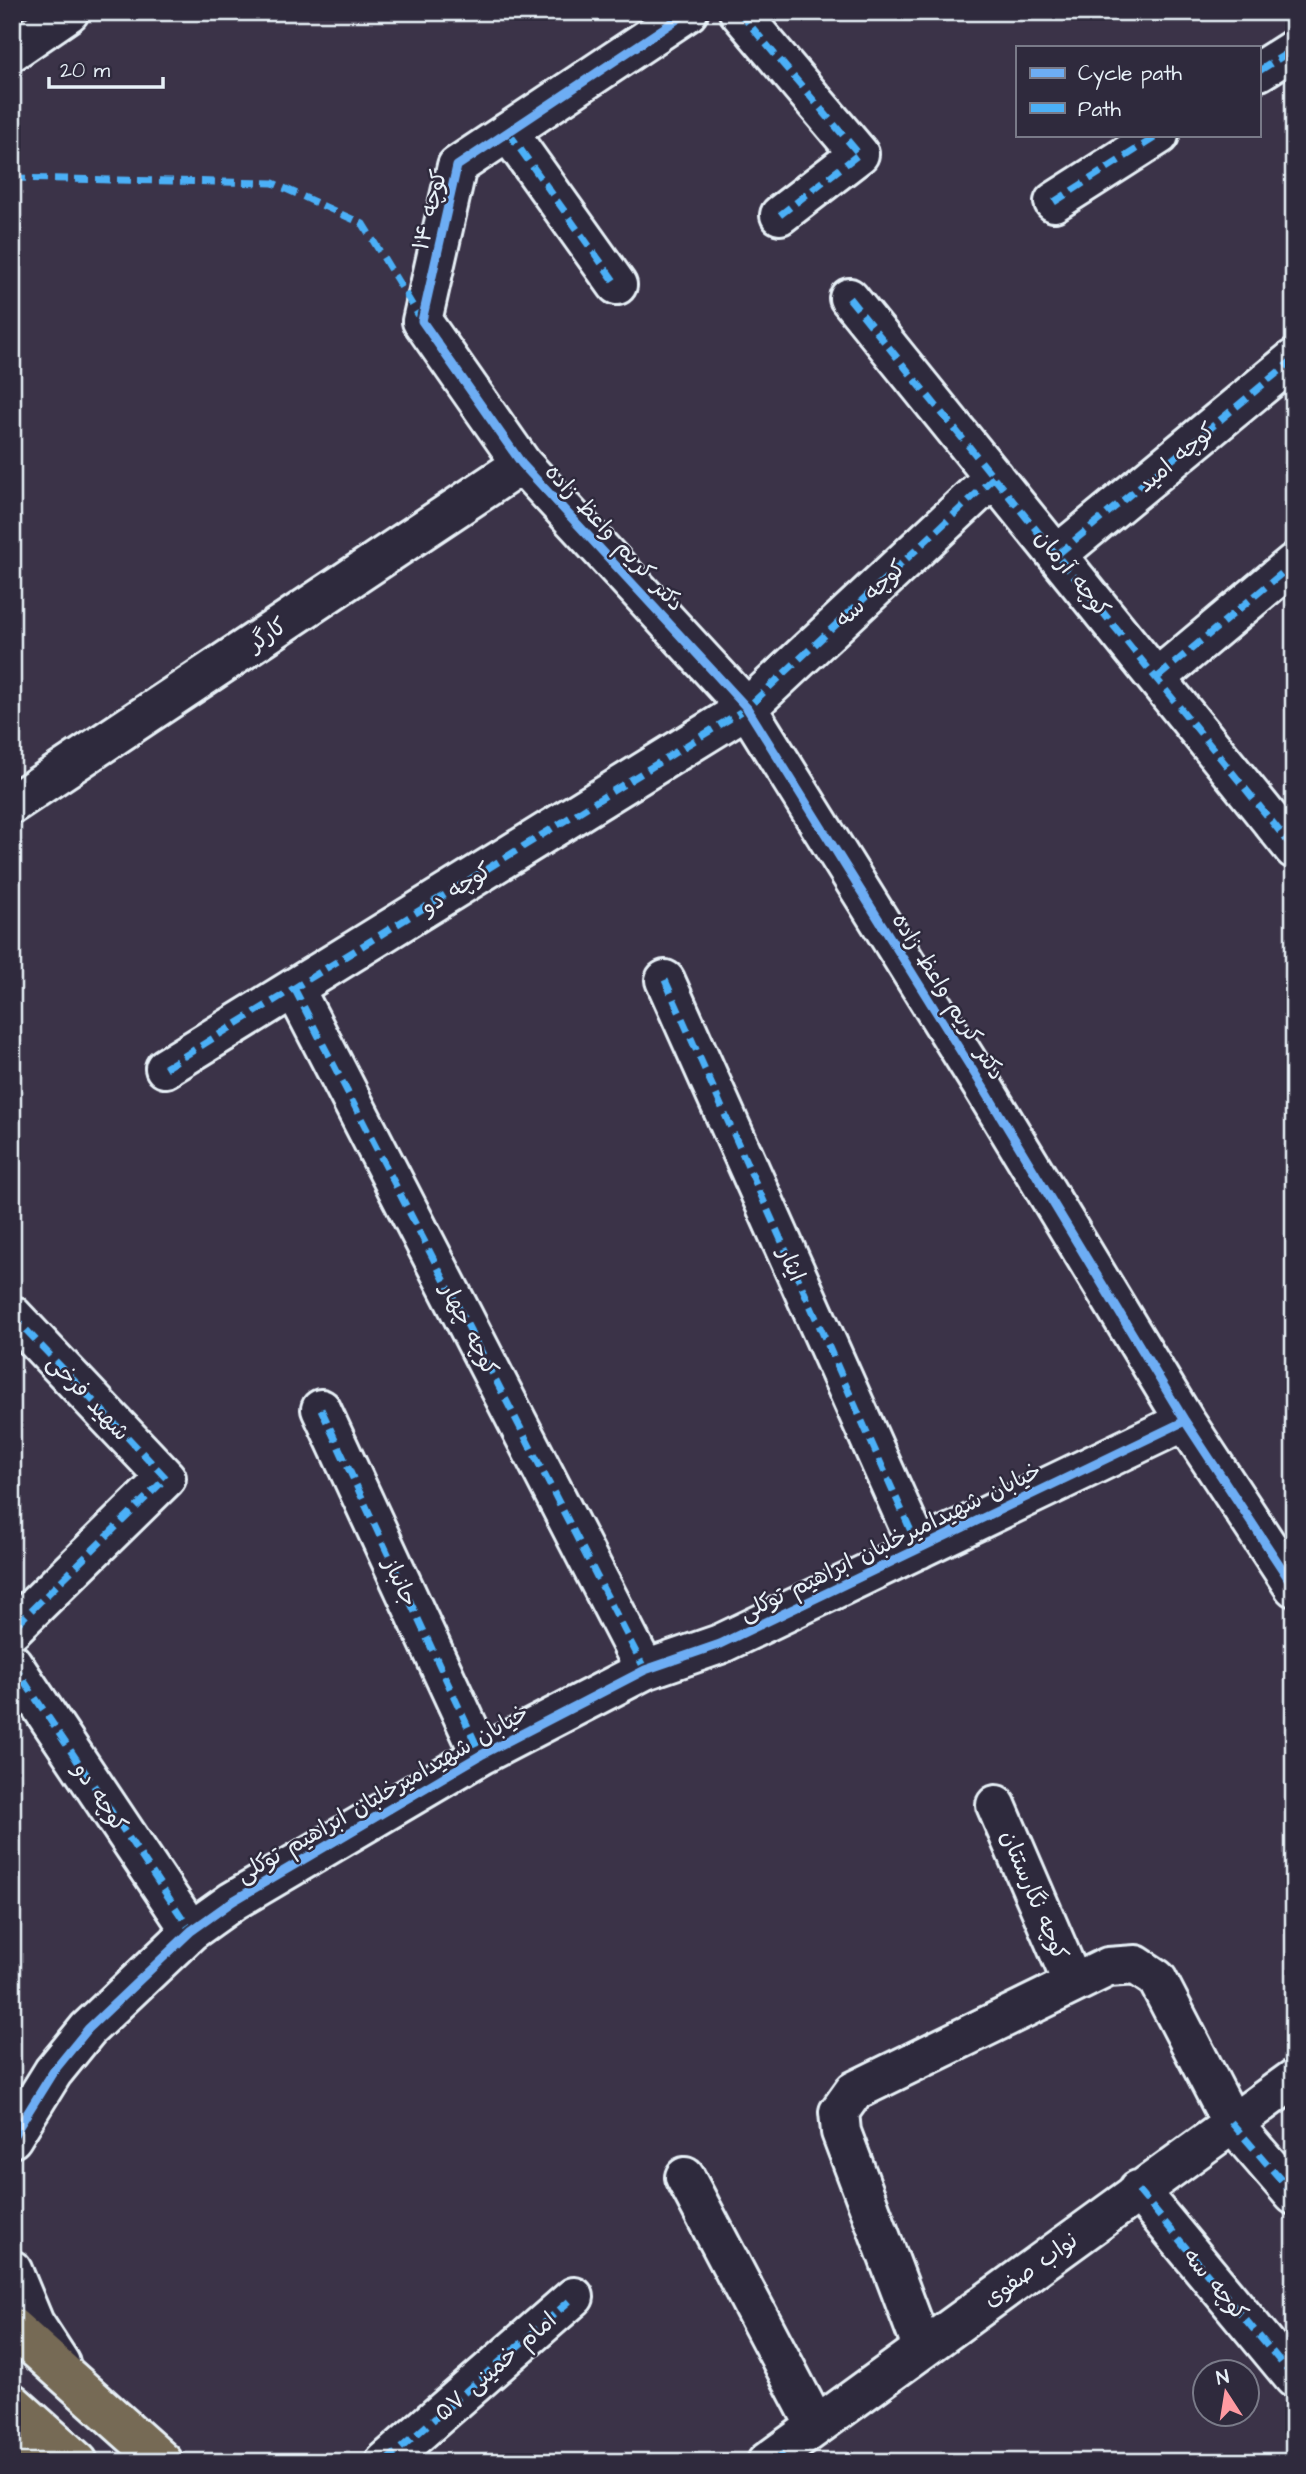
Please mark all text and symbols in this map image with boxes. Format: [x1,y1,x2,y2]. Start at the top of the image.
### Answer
scale bar [49,46,163,90]
legend [1016,46,1260,136]
text: 20 m [60,56,111,85]
text: Cycle path [1078,59,1183,90]
text: Path [1078,95,1122,124]
street label: کوچه ۱۴ [405,167,455,254]
street label: کوچه امید [1130,415,1223,500]
street label: دکتر کریم واعظ زاده [537,457,691,619]
street label: کوچه آرمان [1027,523,1118,624]
street label: کوچه سه [828,553,913,635]
street label: کارگر [240,610,294,661]
street label: کوچه دو [413,855,498,924]
street label: دکتر کریم واعظ زاده [883,907,1012,1087]
street label: ایثار [769,1240,813,1287]
street label: کوچه چهار [431,1276,506,1381]
street label: شهید فرخی [40,1347,137,1448]
street label: خیابان شهیدامیرخلبان ابراهیم توکلی [734,1455,1047,1630]
street label: جانباز [374,1551,425,1612]
street label: خیابان شهیدامیرخلبان ابراهیم توکلی [230,1697,535,1892]
street label: کوچه دو [64,1755,135,1839]
street label: کوچه نگارستتان [992,1825,1076,1966]
street label: نواب صفوی [977,2225,1084,2315]
street label: کوچه سه [1175,2241,1255,2328]
street label: امام خمینی ۵۷ [428,2305,564,2430]
north arrow [1190,2358,1260,2428]
text: N [1214,2363,1231,2392]

